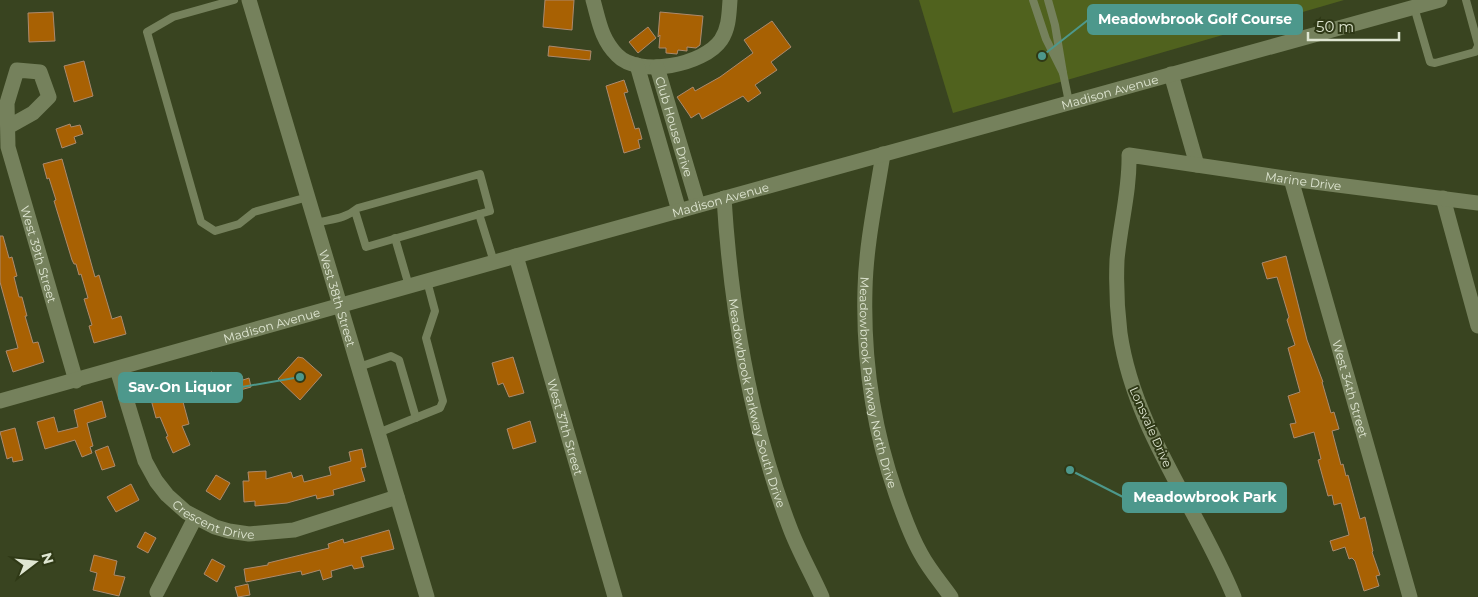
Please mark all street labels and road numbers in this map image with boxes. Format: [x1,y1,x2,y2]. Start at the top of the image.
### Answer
street label: Madison Avenue [1059,71,1160,112]
street label: Club House Drive [653,74,697,179]
street label: Marine Drive [1264,168,1342,193]
street label: Madison Avenue [670,179,770,220]
street label: West 39th Street [18,204,60,305]
street label: West 38th Street [316,248,359,349]
street label: Meadowbrook Parkway North Drive [857,276,901,490]
street label: Meadowbrook Parkway South Drive [726,297,789,509]
street label: Madison Avenue [221,304,322,345]
street label: West 34th Street [1330,338,1372,439]
street label: West 37th Street [545,377,587,477]
street label: Lonsvale Drive [1127,384,1175,470]
street label: Crescent Drive [170,496,255,542]

